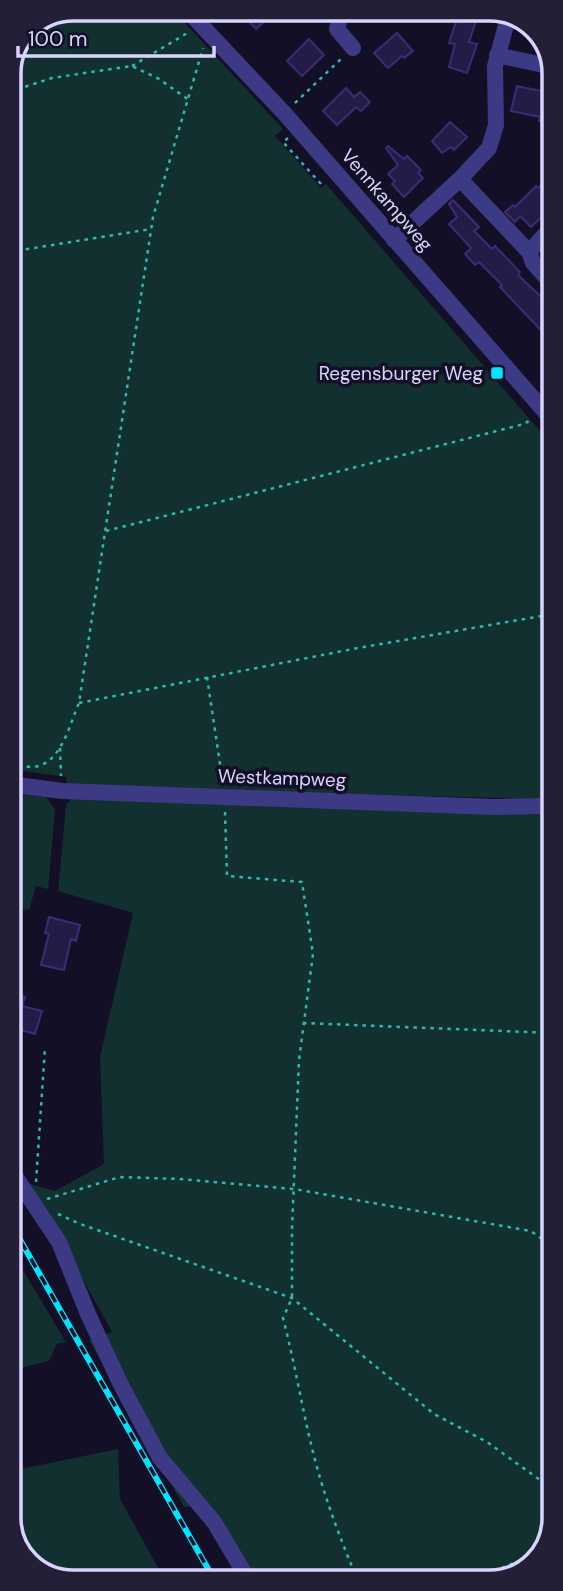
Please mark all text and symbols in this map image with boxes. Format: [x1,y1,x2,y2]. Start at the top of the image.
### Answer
scale bar [18,14,214,58]
text: 100 m [28,25,88,53]
street label: Vennkampweg [336,144,439,257]
place label: Regensburger Weg [319,361,483,386]
marker: Regensburger Weg [489,365,505,381]
street label: Westkampweg [217,763,347,793]

